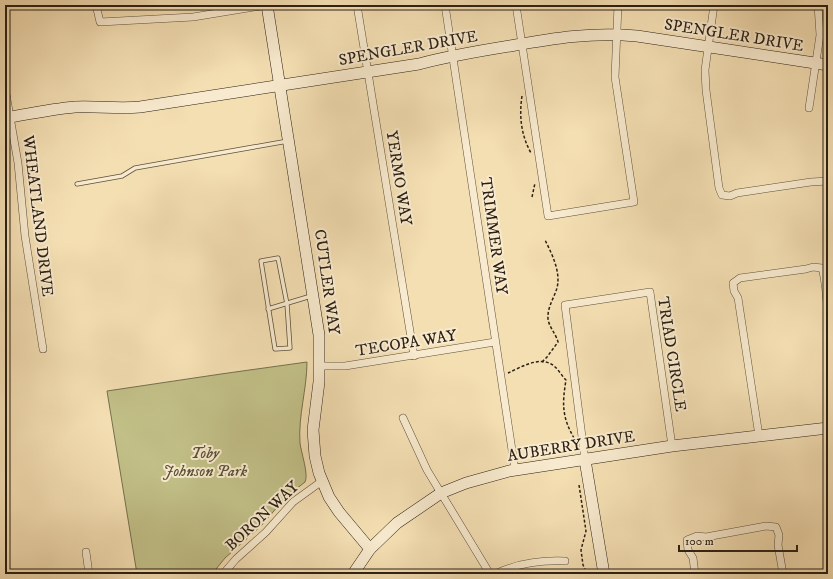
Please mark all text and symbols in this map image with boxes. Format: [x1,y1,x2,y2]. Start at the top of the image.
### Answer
street label: SPENGLER DRIVE [663,14,805,56]
street label: SPENGLER DRIVE [337,26,479,70]
street label: YERMO WAY [382,129,417,228]
street label: WHEATLAND DRIVE [18,133,58,298]
street label: TRIMMER WAY [476,176,512,297]
street label: CUTLER WAY [310,228,344,337]
street label: TRIAD CIRCLE [653,295,691,413]
street label: TECOPA WAY [354,325,459,361]
street label: AUBERRY DRIVE [506,426,636,466]
park label: Toby Johnson Park [163,443,248,481]
street label: BORON WAY [221,476,304,555]
scale bar [679,527,797,553]
text: 100 m [685,534,714,549]

